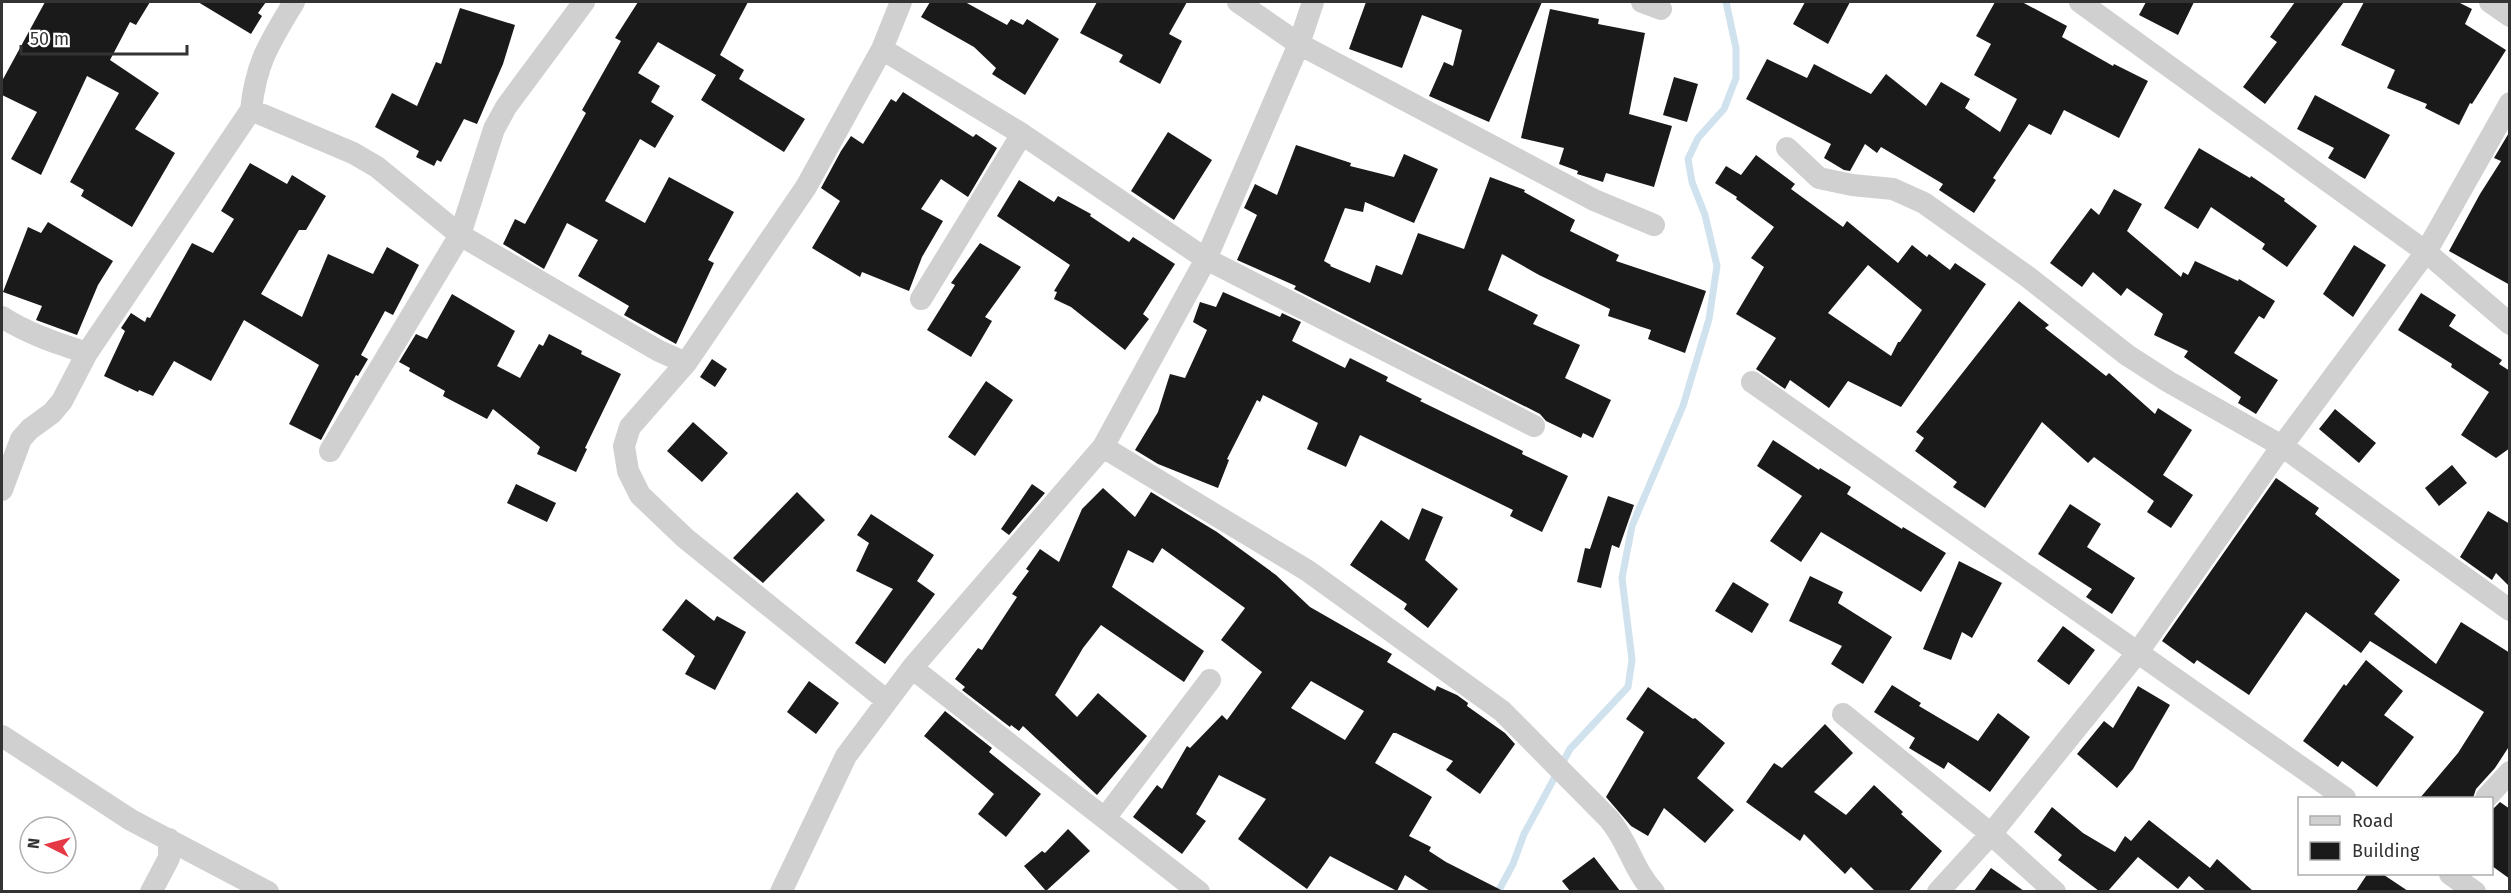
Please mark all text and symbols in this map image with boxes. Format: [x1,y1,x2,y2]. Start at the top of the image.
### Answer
scale bar [21,18,188,56]
text: 50 m [30,28,69,50]
legend [2298,797,2493,875]
text: Road [2352,810,2394,832]
north arrow [18,815,78,875]
text: N [24,837,44,850]
text: Building [2352,840,2420,862]

